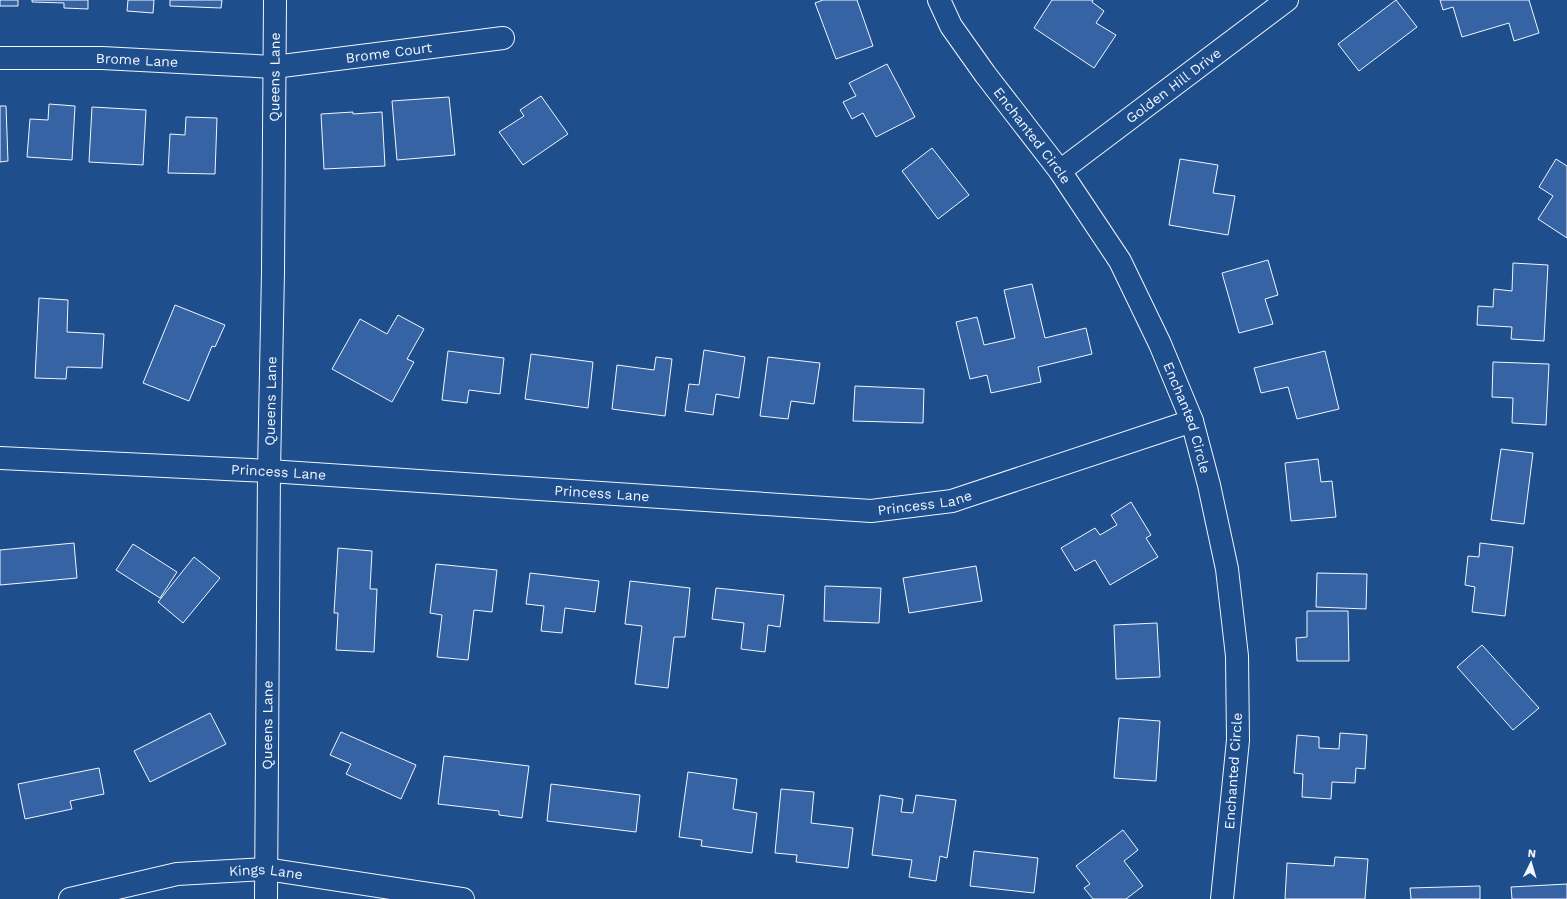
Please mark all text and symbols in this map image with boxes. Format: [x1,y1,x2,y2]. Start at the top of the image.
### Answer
street label: Queens Lane [266,32,283,122]
street label: Brome Court [345,39,433,66]
street label: Golden Hill Drive [1123,45,1224,127]
street label: Brome Lane [96,50,178,70]
street label: Enchanted Circle [990,84,1074,187]
street label: Queens Lane [262,356,279,446]
street label: Enchanted Circle [1160,359,1214,475]
street label: Princess Lane [231,461,327,483]
street label: Princess Lane [554,482,650,504]
street label: Princess Lane [877,487,974,518]
street label: Queens Lane [259,680,276,770]
street label: Enchanted Circle [1221,712,1245,830]
north arrow [1511,843,1551,883]
text: N [1527,847,1536,860]
street label: Kings Lane [228,861,304,882]

